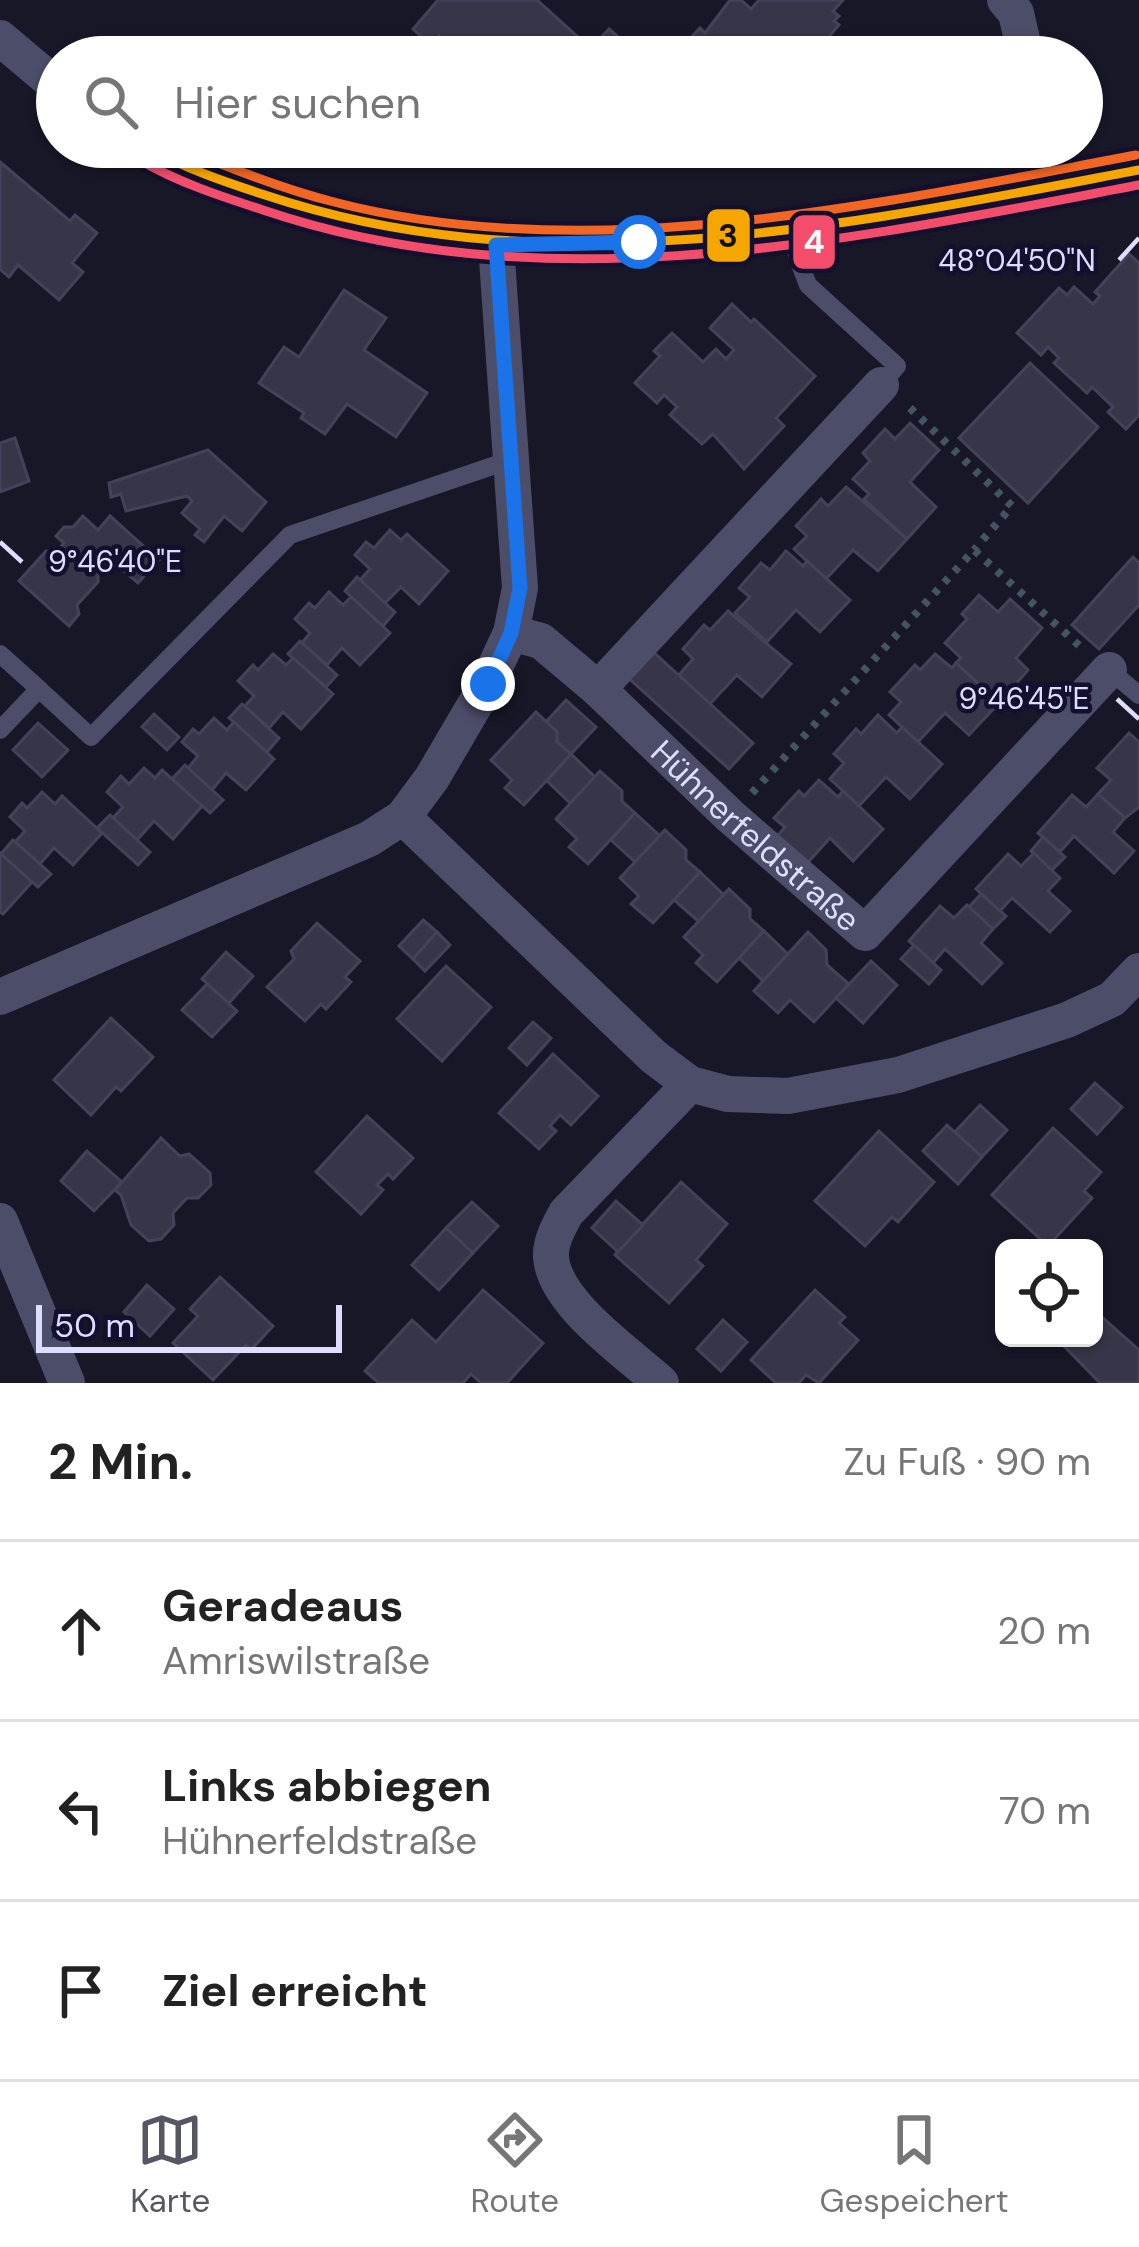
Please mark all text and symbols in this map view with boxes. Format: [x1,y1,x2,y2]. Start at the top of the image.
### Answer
search box [36,36,1103,168]
icon: search [78,69,144,135]
text: Hier suchen [174,73,421,132]
line badge: 3 [705,207,752,264]
line badge: 4 [791,213,837,271]
text: 3 [718,214,738,257]
route start [612,215,666,269]
text: 4 [803,220,825,263]
text: 48°04'50"N [938,241,1096,280]
text: 9°46'40"E [48,542,182,581]
route end [461,657,515,711]
text: 9°46'45"E [958,679,1090,718]
street label: Hühnerfeldstraße [642,731,869,941]
map controls [995,1239,1103,1347]
button: locate [995,1239,1103,1347]
scale bar [36,1299,342,1352]
text: 50 m [54,1304,135,1347]
text: 2 Min. [48,1428,193,1495]
text: Zu Fuß · 90 m [844,1436,1091,1487]
text: Geradeaus [162,1576,403,1635]
icon: ahead [48,1598,114,1664]
text: 20 m [997,1605,1091,1656]
text: Amriswilstraße [162,1635,430,1686]
text: Links abbiegen [162,1756,492,1815]
icon: left [48,1778,114,1844]
text: 70 m [999,1785,1091,1836]
text: Hühnerfeldstraße [162,1815,477,1866]
icon: arrive [48,1958,114,2024]
text: Ziel erreicht [162,1961,428,2020]
tab: Karte [130,2107,210,2222]
tab: Route [471,2107,559,2222]
tab: Gespeichert [819,2107,1009,2222]

